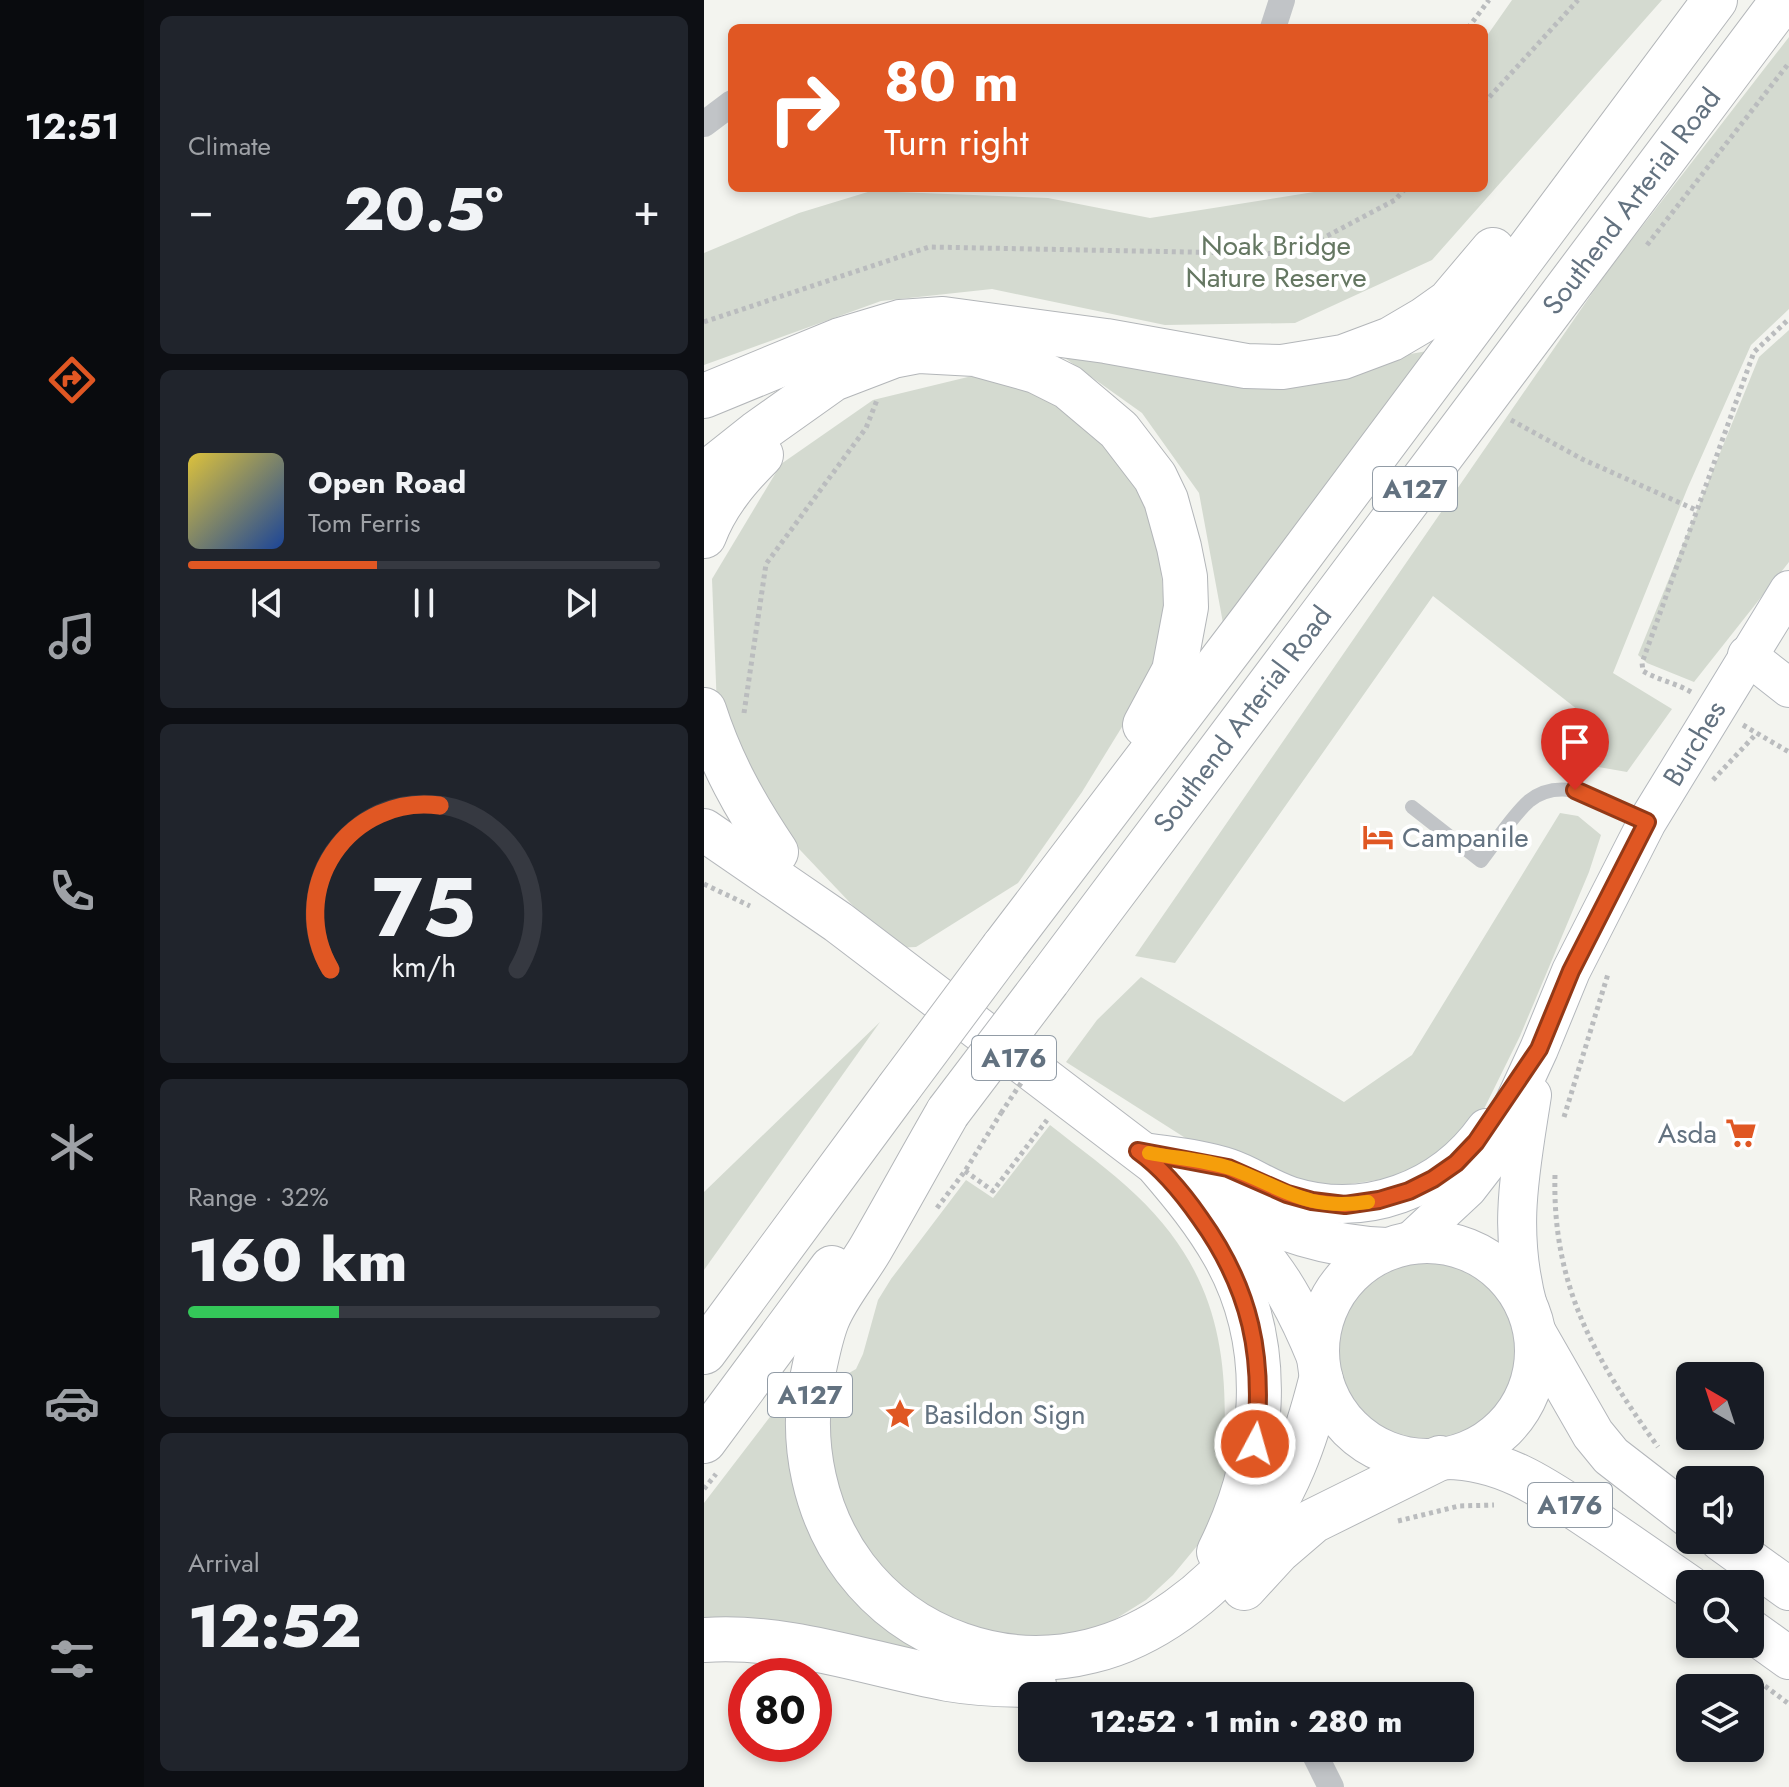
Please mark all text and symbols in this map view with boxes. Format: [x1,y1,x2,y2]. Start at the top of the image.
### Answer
text: 80 m [884,41,1019,122]
icon: right [752,56,856,160]
street label: Southend Arterial Road [1532,79,1731,323]
text: 12:51 [24,100,120,152]
text: Turn right [884,116,1029,168]
text: Climate [188,127,271,165]
text: 20.5° [344,166,503,253]
text: − [188,178,214,242]
text: + [633,178,660,242]
park label: Noak Bridge Nature Reserve [1185,225,1367,298]
icon: directions [44,352,100,408]
text: Open Road [308,461,466,504]
road number: A127 [1373,467,1457,511]
text: Tom Ferris [308,504,420,542]
icon: previous [245,581,289,625]
icon: pause [402,581,446,625]
icon: next [559,581,603,625]
street label: Southend Arterial Road [1143,597,1342,841]
icon: music [44,608,100,664]
street label: Burches [1653,693,1736,794]
pin [1541,708,1609,790]
icon: arrive [1553,720,1597,764]
place label: Campanile [1402,817,1529,858]
hotel icon: Campanile [1361,820,1395,854]
text: 75 [372,846,476,966]
icon: phone [44,863,100,919]
text: km/h [392,946,456,988]
road number: A176 [972,1036,1056,1080]
place label: Asda [1658,1113,1717,1154]
supermarket icon: Asda [1724,1116,1758,1150]
icon: climate [44,1119,100,1175]
text: Range · 32% [188,1178,329,1216]
text: 160 km [188,1217,407,1304]
north arrow [1676,1362,1764,1450]
map controls [1676,1362,1764,1762]
road number: A127 [768,1373,852,1417]
icon: car [44,1375,100,1431]
place label: Basildon Sign [924,1394,1086,1435]
place icon: Basildon Sign [883,1397,917,1431]
position arrow [1213,1402,1297,1486]
button: sound [1676,1466,1764,1554]
road number: A176 [1528,1483,1612,1527]
text: Arrival [188,1544,260,1582]
button: search [1676,1570,1764,1658]
text: 12:52 [188,1583,361,1670]
icon: filters [44,1631,100,1687]
speed limit sign: 80 [728,1658,832,1762]
button: layers [1676,1674,1764,1762]
text: 12:52 · 1 min · 280 m [1090,1700,1402,1743]

